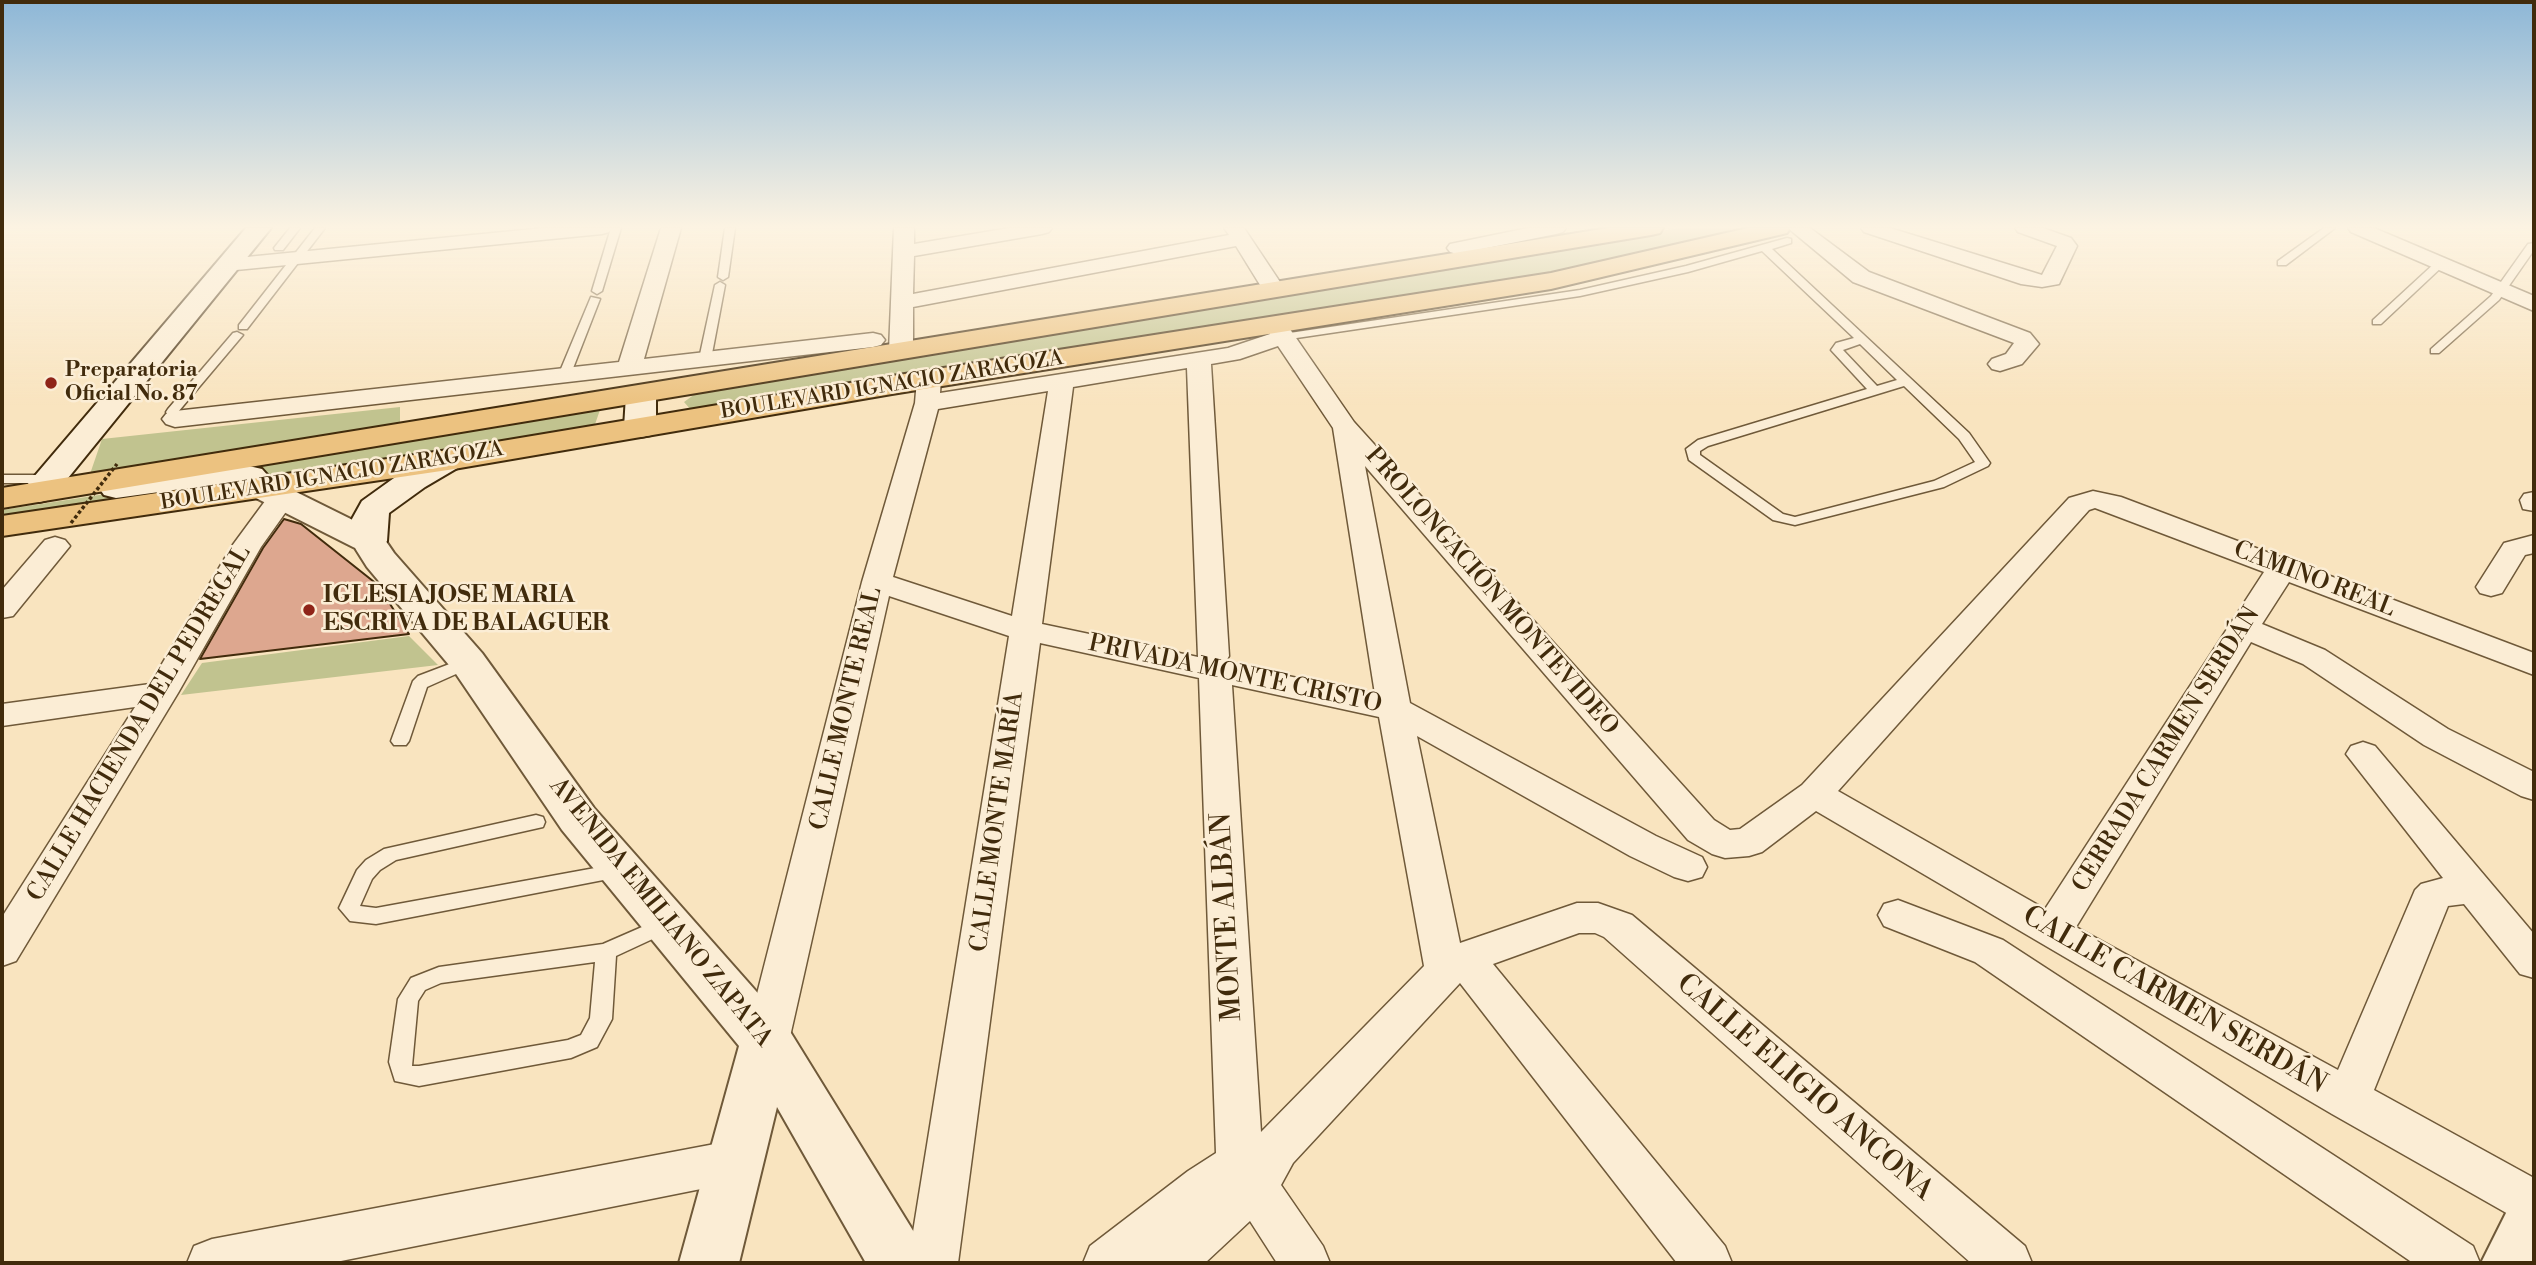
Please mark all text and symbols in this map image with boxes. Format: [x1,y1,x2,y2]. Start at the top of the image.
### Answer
street label: BOULEVARD IGNACIO ZARAGOZA [719,346,1065,426]
place label: Preparatoria Oficial No. 87 [65,358,197,408]
marker: Preparatoria Oficial No. 87 [43,375,59,391]
street label: BOULEVARD IGNACIO ZARAGOZA [159,437,505,517]
street label: PROLONGACIÓN MONTEVIDEO [1358,442,1624,742]
street label: CAMINO REAL [2229,536,2399,624]
street label: CALLE HACIENDA DEL PEDREGAL [22,541,258,907]
place label: IGLESIA JOSE MARIA ESCRIVA DE BALAGUER [323,582,610,638]
street label: CALLE MONTE REAL [805,585,889,833]
marker: IGLESIA JOSE MARIA ESCRIVA DE BALAGUER [301,602,317,618]
street label: CERRADA CARMEN SERDÁN [2067,602,2267,898]
street label: PRIVADA MONTE CRISTO [1086,630,1384,720]
street label: CALLE MONTE MARÍA [965,690,1031,954]
street label: AVENIDA EMILIANO ZAPATA [543,773,777,1053]
street label: MONTE ALBÁN [1206,812,1250,1022]
street label: CALLE CARMEN SERDÁN [2016,900,2332,1102]
street label: CALLE ELIGIO ANCONA [1669,967,1939,1209]

